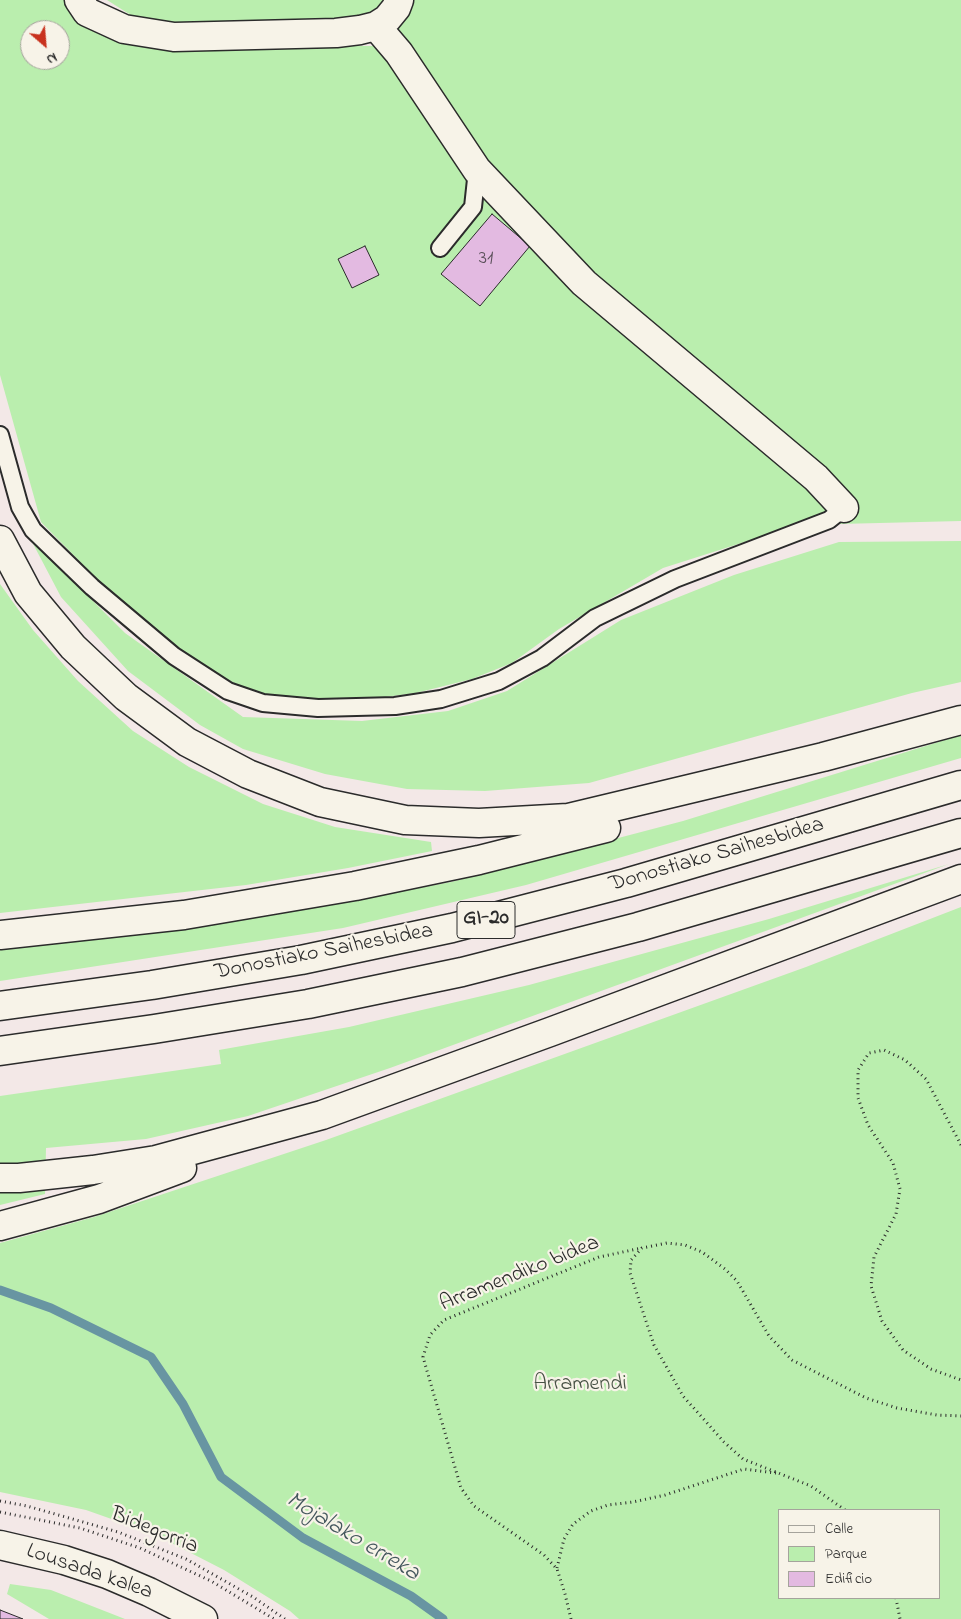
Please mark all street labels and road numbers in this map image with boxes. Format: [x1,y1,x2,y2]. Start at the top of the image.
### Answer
street label: Donostiako Saihesbidea [607,813,827,899]
road number: GI-20 [457,902,515,938]
street label: Donostiako Saihesbidea [213,919,435,987]
street label: Arramendiko bidea [437,1231,603,1319]
street label: Bidegorria [106,1503,202,1561]
street label: Lousada kalea [22,1539,156,1607]

